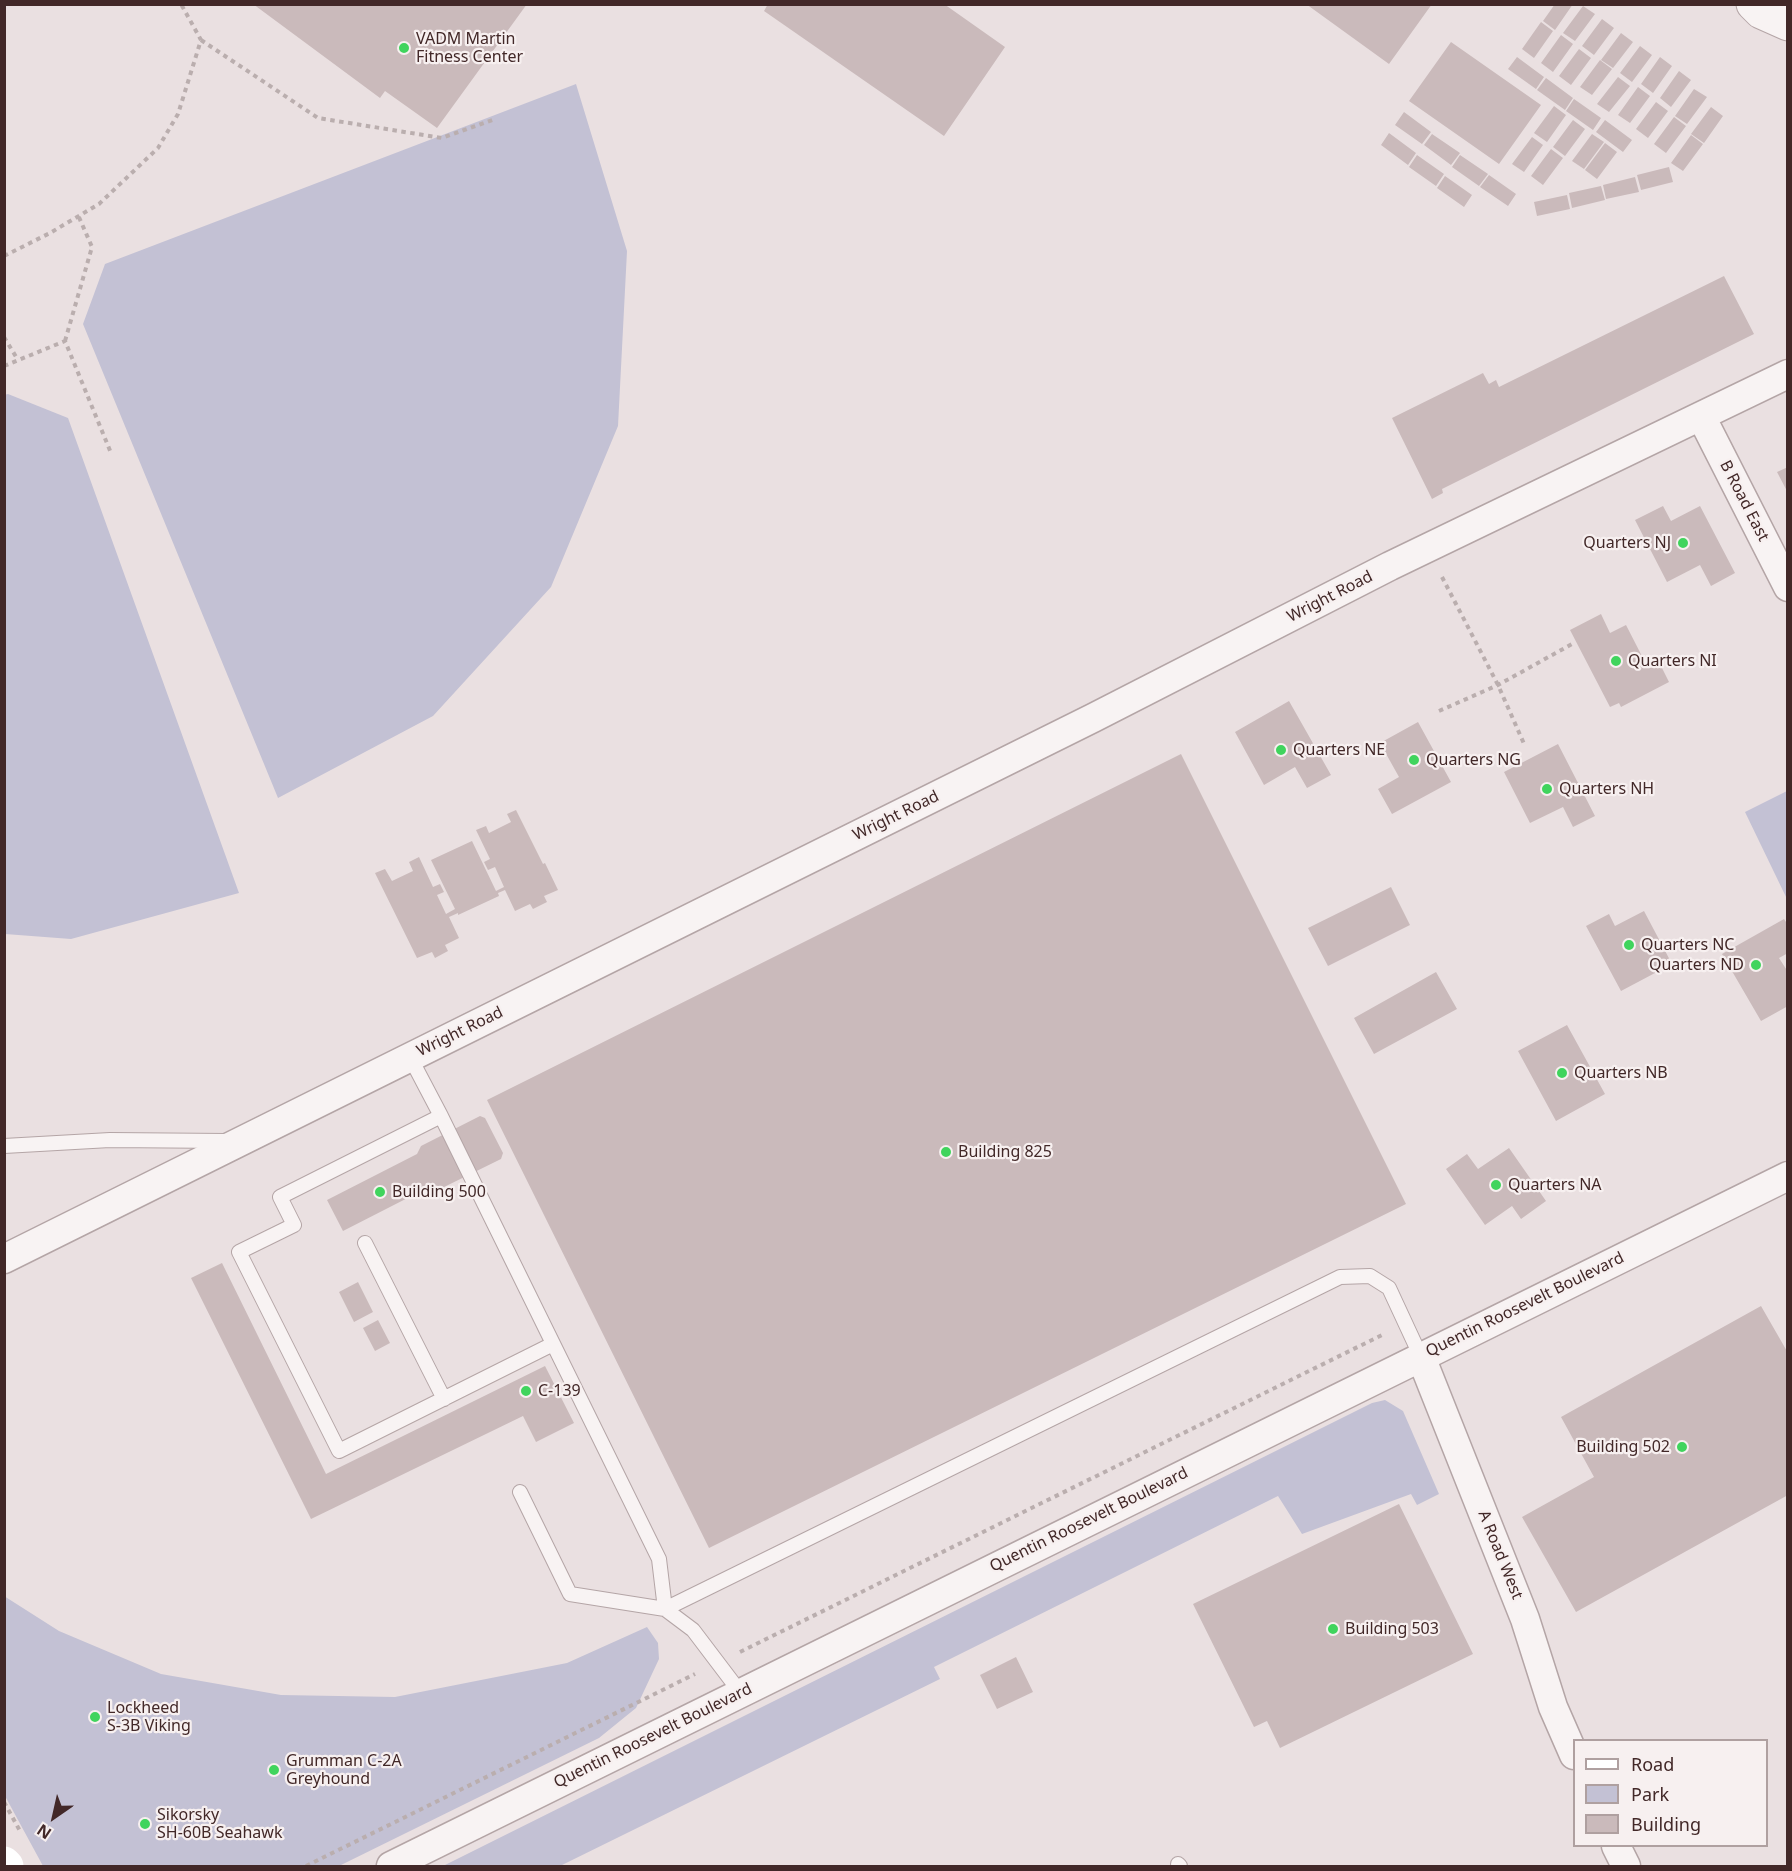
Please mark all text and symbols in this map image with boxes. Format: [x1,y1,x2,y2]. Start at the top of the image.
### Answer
place label: VADM Martin Fitness Center [416,29,523,67]
marker: VADM Martin Fitness Center [397,41,411,55]
street label: B Road East [1715,457,1773,545]
place label: Quarters NJ [1583,533,1671,553]
marker: Quarters NJ [1676,536,1690,550]
street label: Wright Road [1284,567,1376,627]
place label: Quarters NI [1628,651,1717,671]
marker: Quarters NI [1609,654,1623,668]
place label: Quarters NE [1293,740,1385,760]
marker: Quarters NE [1274,743,1288,757]
place label: Quarters NG [1426,750,1521,770]
marker: Quarters NG [1407,753,1421,767]
place label: Quarters NH [1559,779,1654,799]
marker: Quarters NH [1540,782,1554,796]
street label: Wright Road [850,787,942,845]
place label: Quarters NC [1641,935,1734,955]
marker: Quarters NC [1622,938,1636,952]
place label: Quarters ND [1649,955,1744,975]
marker: Quarters ND [1749,958,1763,972]
street label: Wright Road [414,1003,506,1061]
place label: Quarters NB [1574,1063,1668,1083]
marker: Quarters NB [1555,1066,1569,1080]
place label: Building 825 [958,1142,1052,1162]
marker: Building 825 [939,1145,953,1159]
place label: Quarters NA [1508,1175,1602,1195]
marker: Quarters NA [1489,1178,1503,1192]
place label: Building 500 [392,1182,486,1202]
marker: Building 500 [373,1185,387,1199]
street label: Quentin Roosevelt Boulevard [1423,1249,1627,1361]
place label: C-139 [538,1381,581,1401]
marker: C-139 [519,1384,533,1398]
place label: Building 502 [1576,1437,1670,1457]
marker: Building 502 [1675,1440,1689,1454]
street label: Quentin Roosevelt Boulevard [987,1464,1191,1576]
street label: A Road West [1473,1508,1527,1602]
place label: Building 503 [1345,1619,1439,1639]
marker: Building 503 [1326,1622,1340,1636]
street label: Quentin Roosevelt Boulevard [551,1680,755,1792]
place label: Lockheed S-3B Viking [107,1698,191,1736]
marker: Lockheed S-3B Viking [88,1710,102,1724]
legend [1573,1739,1768,1847]
place label: Grumman C-2A Greyhound [286,1751,402,1789]
text: Road [1631,1752,1674,1776]
marker: Grumman C-2A Greyhound [267,1763,281,1777]
text: Park [1631,1782,1669,1806]
north arrow [24,1787,84,1847]
place label: Sikorsky SH-60B Seahawk [157,1805,282,1843]
text: Building [1631,1812,1701,1836]
marker: Sikorsky SH-60B Seahawk [138,1817,152,1831]
text: N [32,1819,55,1845]

